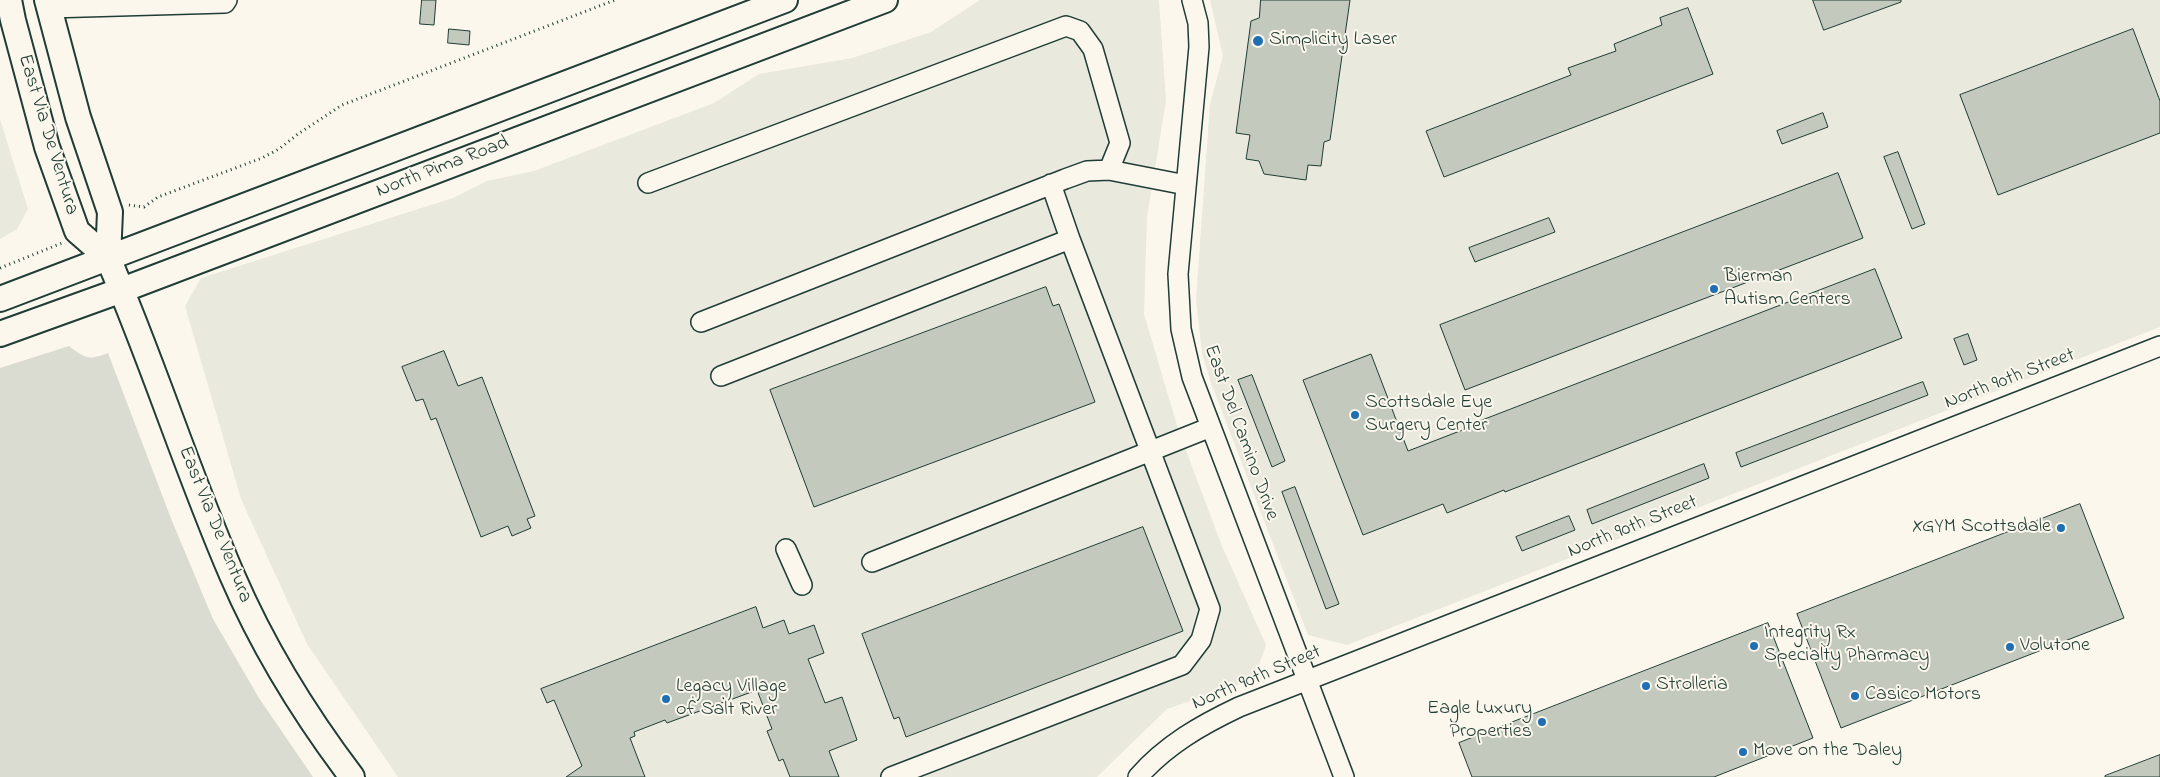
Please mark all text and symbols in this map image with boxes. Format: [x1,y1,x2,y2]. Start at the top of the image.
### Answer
place label: Simplicity Laser [1269,29,1397,53]
marker: Simplicity Laser [1251,34,1265,48]
street label: East Via De Ventura [11,52,83,218]
street label: North Pima Road [373,132,513,204]
place label: Bierman Autism Centers [1724,266,1851,313]
marker: Bierman Autism Centers [1708,283,1720,295]
street label: East Del Camino Drive [1197,342,1283,524]
street label: North 90th Street [1941,344,2079,416]
place label: Scottsdale Eye Surgery Center [1365,392,1492,439]
marker: Scottsdale Eye Surgery Center [1349,409,1361,421]
street label: East Via De Ventura [172,443,256,607]
street label: North 90th Street [1565,491,1701,565]
place label: XGYM Scottsdale [1912,516,2051,540]
marker: XGYM Scottsdale [2055,522,2067,534]
place label: Integrity Rx Specialty Pharmacy [1764,622,1929,669]
place label: Volutone [2020,635,2090,659]
marker: Integrity Rx Specialty Pharmacy [1748,640,1760,652]
street label: North 90th Street [1189,641,1325,717]
marker: Volutone [2004,641,2016,653]
place label: Strolleria [1656,674,1728,698]
place label: Legacy Village of Salt River [676,676,787,723]
marker: Strolleria [1640,680,1652,692]
place label: Casico Motors [1865,684,1981,708]
marker: Casico Motors [1849,690,1861,702]
marker: Legacy Village of Salt River [660,693,672,705]
place label: Eagle Luxury Properties [1427,698,1532,745]
marker: Eagle Luxury Properties [1536,716,1548,728]
place label: Move on the Daley [1753,740,1902,764]
marker: Move on the Daley [1737,746,1749,758]

